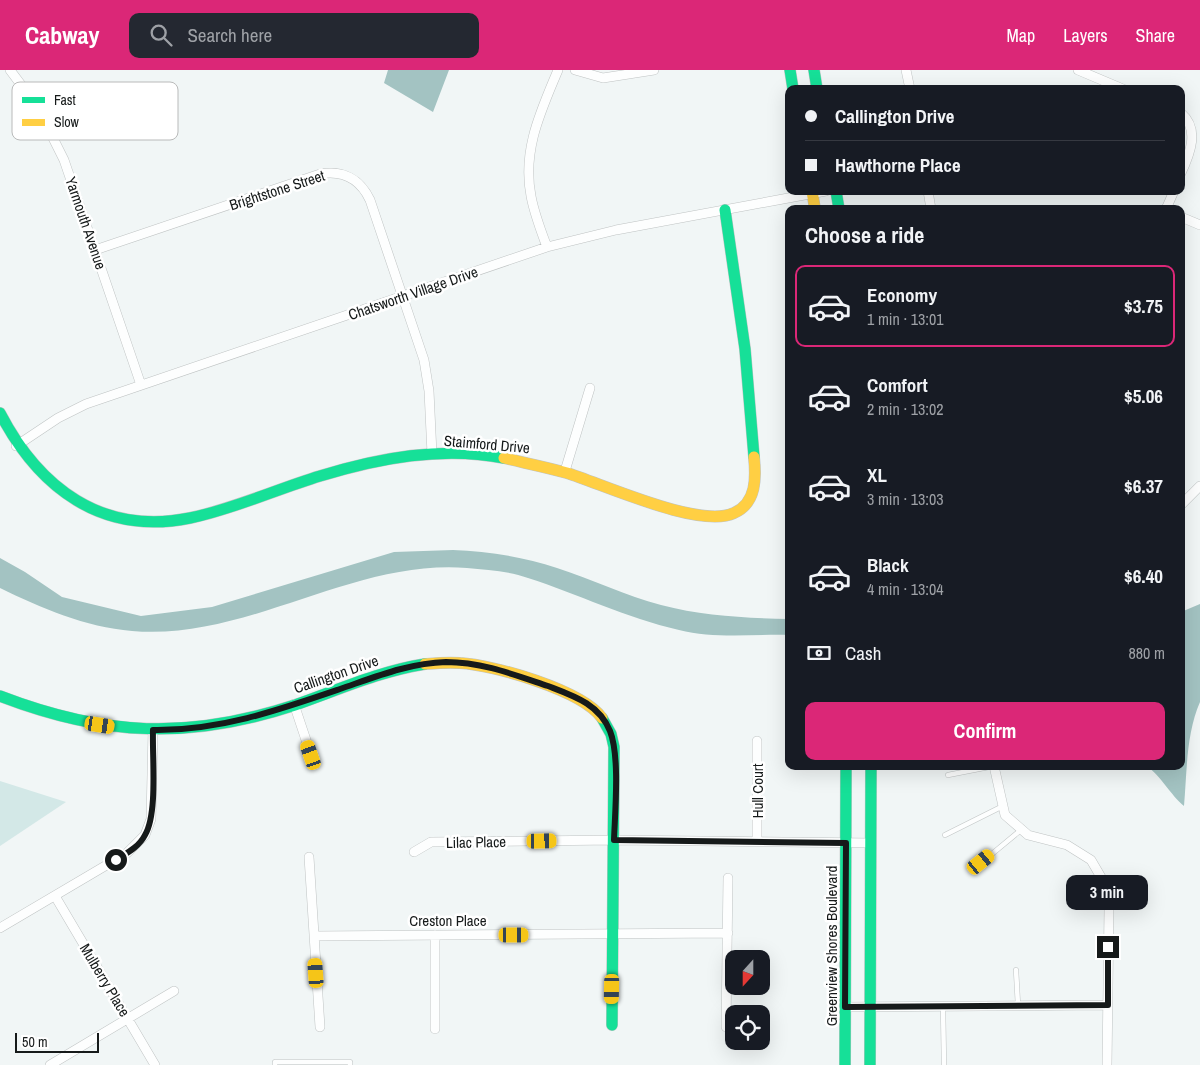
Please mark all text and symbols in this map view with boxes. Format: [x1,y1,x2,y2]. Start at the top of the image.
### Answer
search box [129,13,479,58]
text: Cabway [25,19,99,51]
icon: search [147,21,175,49]
text: Search here [187,22,272,48]
text: Map [1007,23,1035,48]
text: Layers [1063,23,1108,48]
text: Share [1136,23,1175,48]
legend [12,82,178,140]
text: Fast [54,91,76,109]
text: Callington Drive [835,103,954,129]
text: Slow [54,113,80,131]
text: Hawthorne Place [835,152,961,178]
street label: Brightstone Street [227,165,328,215]
street label: Yarmouth Avenue [60,174,112,272]
text: Choose a ride [805,220,924,250]
street label: Chatsworth Village Drive [345,261,481,325]
text: Economy [867,282,937,308]
icon: car [807,284,852,329]
text: $3.75 [1124,293,1163,319]
text: 1 min · 13:01 [867,308,944,330]
text: Comfort [867,372,928,398]
icon: car [807,374,852,419]
text: $5.06 [1124,383,1163,409]
text: 2 min · 13:02 [867,398,944,420]
street label: Staimford Drive [443,430,531,458]
text: XL [867,462,887,488]
icon: car [807,464,852,509]
text: $6.37 [1124,473,1163,499]
text: 3 min · 13:03 [867,488,944,510]
text: Black [867,552,909,578]
icon: car [807,554,852,599]
text: $6.40 [1124,563,1163,589]
text: 4 min · 13:04 [867,578,944,600]
icon: cash [805,639,833,667]
text: Cash [845,640,881,666]
text: 880 m [1129,642,1165,664]
street label: Callington Drive [291,650,381,698]
button: Confirm [805,702,1165,760]
car [84,715,115,735]
car [299,738,322,772]
street label: Hull Court [747,763,768,818]
street label: Lilac Place [446,831,506,853]
car [526,833,557,849]
car [964,847,997,877]
route start [105,849,127,871]
street label: Greenview Shores Boulevard [821,866,842,1026]
callout: 3 min [1067,874,1149,910]
text: 3 min [1090,881,1124,903]
street label: Creston Place [409,910,487,931]
car [499,928,529,943]
route end [1097,936,1119,958]
street label: Mulberry Place [75,939,135,1021]
north arrow [725,950,770,995]
map controls [725,950,770,1050]
car [307,958,324,988]
car [604,974,619,1004]
button: locate [725,1005,770,1050]
scale bar [15,1030,99,1053]
text: 50 m [22,1033,48,1051]

